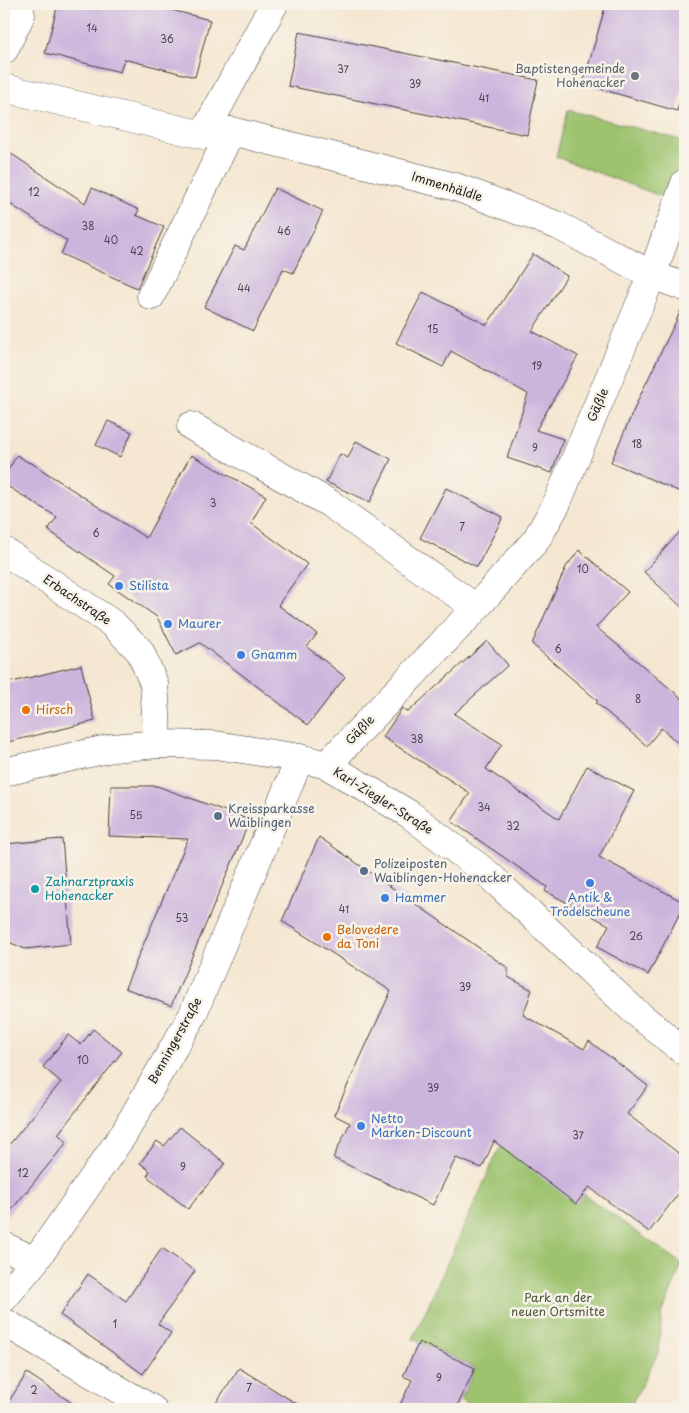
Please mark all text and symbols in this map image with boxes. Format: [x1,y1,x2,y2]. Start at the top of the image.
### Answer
house number: 14 [86,20,98,35]
house number: 36 [160,31,174,46]
place label: Baptistengemeinde Hohenacker [515,59,625,91]
house number: 37 [337,61,350,76]
marker: Baptistengemeinde Hohenacker [629,70,641,82]
house number: 39 [409,76,421,91]
house number: 41 [479,90,489,105]
street label: Immenhäldle [409,167,485,205]
house number: 12 [28,184,40,199]
house number: 38 [82,218,94,233]
house number: 46 [277,223,291,238]
house number: 40 [104,232,118,247]
house number: 42 [130,243,144,258]
house number: 44 [237,280,251,295]
house number: 15 [428,321,438,336]
house number: 19 [532,358,542,373]
street label: Gäßle [582,385,612,424]
house number: 18 [632,436,642,451]
house number: 9 [532,440,538,455]
house number: 3 [210,495,216,510]
house number: 7 [459,519,465,534]
house number: 6 [92,525,100,540]
house number: 10 [577,561,589,576]
street label: Erbachstraße [40,570,115,629]
place label: Stilista [129,576,170,594]
marker: Stilista [113,580,125,592]
place label: Maurer [178,614,221,632]
marker: Maurer [162,618,174,630]
house number: 6 [554,641,562,656]
place label: Gnamm [251,645,297,663]
marker: Gnamm [235,649,247,661]
house number: 8 [635,691,641,706]
place label: Hirsch [36,700,73,718]
marker: Hirsch [20,704,32,716]
street label: Gäßle [341,710,378,748]
house number: 38 [411,731,423,746]
street label: Karl-Ziegler-Straße [330,762,437,838]
place label: Kreissparkasse Waiblingen [228,799,315,831]
house number: 34 [477,799,491,814]
house number: 55 [130,807,143,822]
marker: Kreissparkasse Waiblingen [212,810,224,822]
house number: 32 [506,818,520,833]
place label: Polizeiposten Waiblingen-Hohenacker [374,854,512,886]
marker: Polizeiposten Waiblingen-Hohenacker [358,865,370,877]
place label: Zahnarztpraxis Hohenacker [45,872,134,904]
marker: Antik & Trödelscheune [584,877,596,889]
marker: Zahnarztpraxis Hohenacker [29,883,41,895]
place label: Hammer [395,888,446,906]
place label: Antik & Trödelscheune [550,888,631,920]
marker: Hammer [379,892,391,904]
house number: 41 [339,901,349,916]
house number: 53 [176,910,188,925]
place label: Belovedere da Toni [337,920,399,952]
house number: 26 [629,928,643,943]
marker: Belovedere da Toni [321,931,333,943]
house number: 39 [459,979,471,994]
street label: Benningerstraße [143,994,205,1087]
house number: 10 [77,1052,89,1067]
house number: 39 [427,1080,439,1095]
place label: Netto Marken-Discount [371,1109,472,1141]
marker: Netto Marken-Discount [355,1120,367,1132]
house number: 37 [572,1127,585,1142]
house number: 9 [180,1159,186,1174]
house number: 12 [17,1165,29,1180]
park label: Park an der neuen Ortsmitte [511,1288,605,1320]
house number: 1 [113,1316,117,1331]
house number: 9 [436,1370,442,1385]
house number: 7 [246,1380,252,1395]
house number: 2 [30,1382,38,1397]

